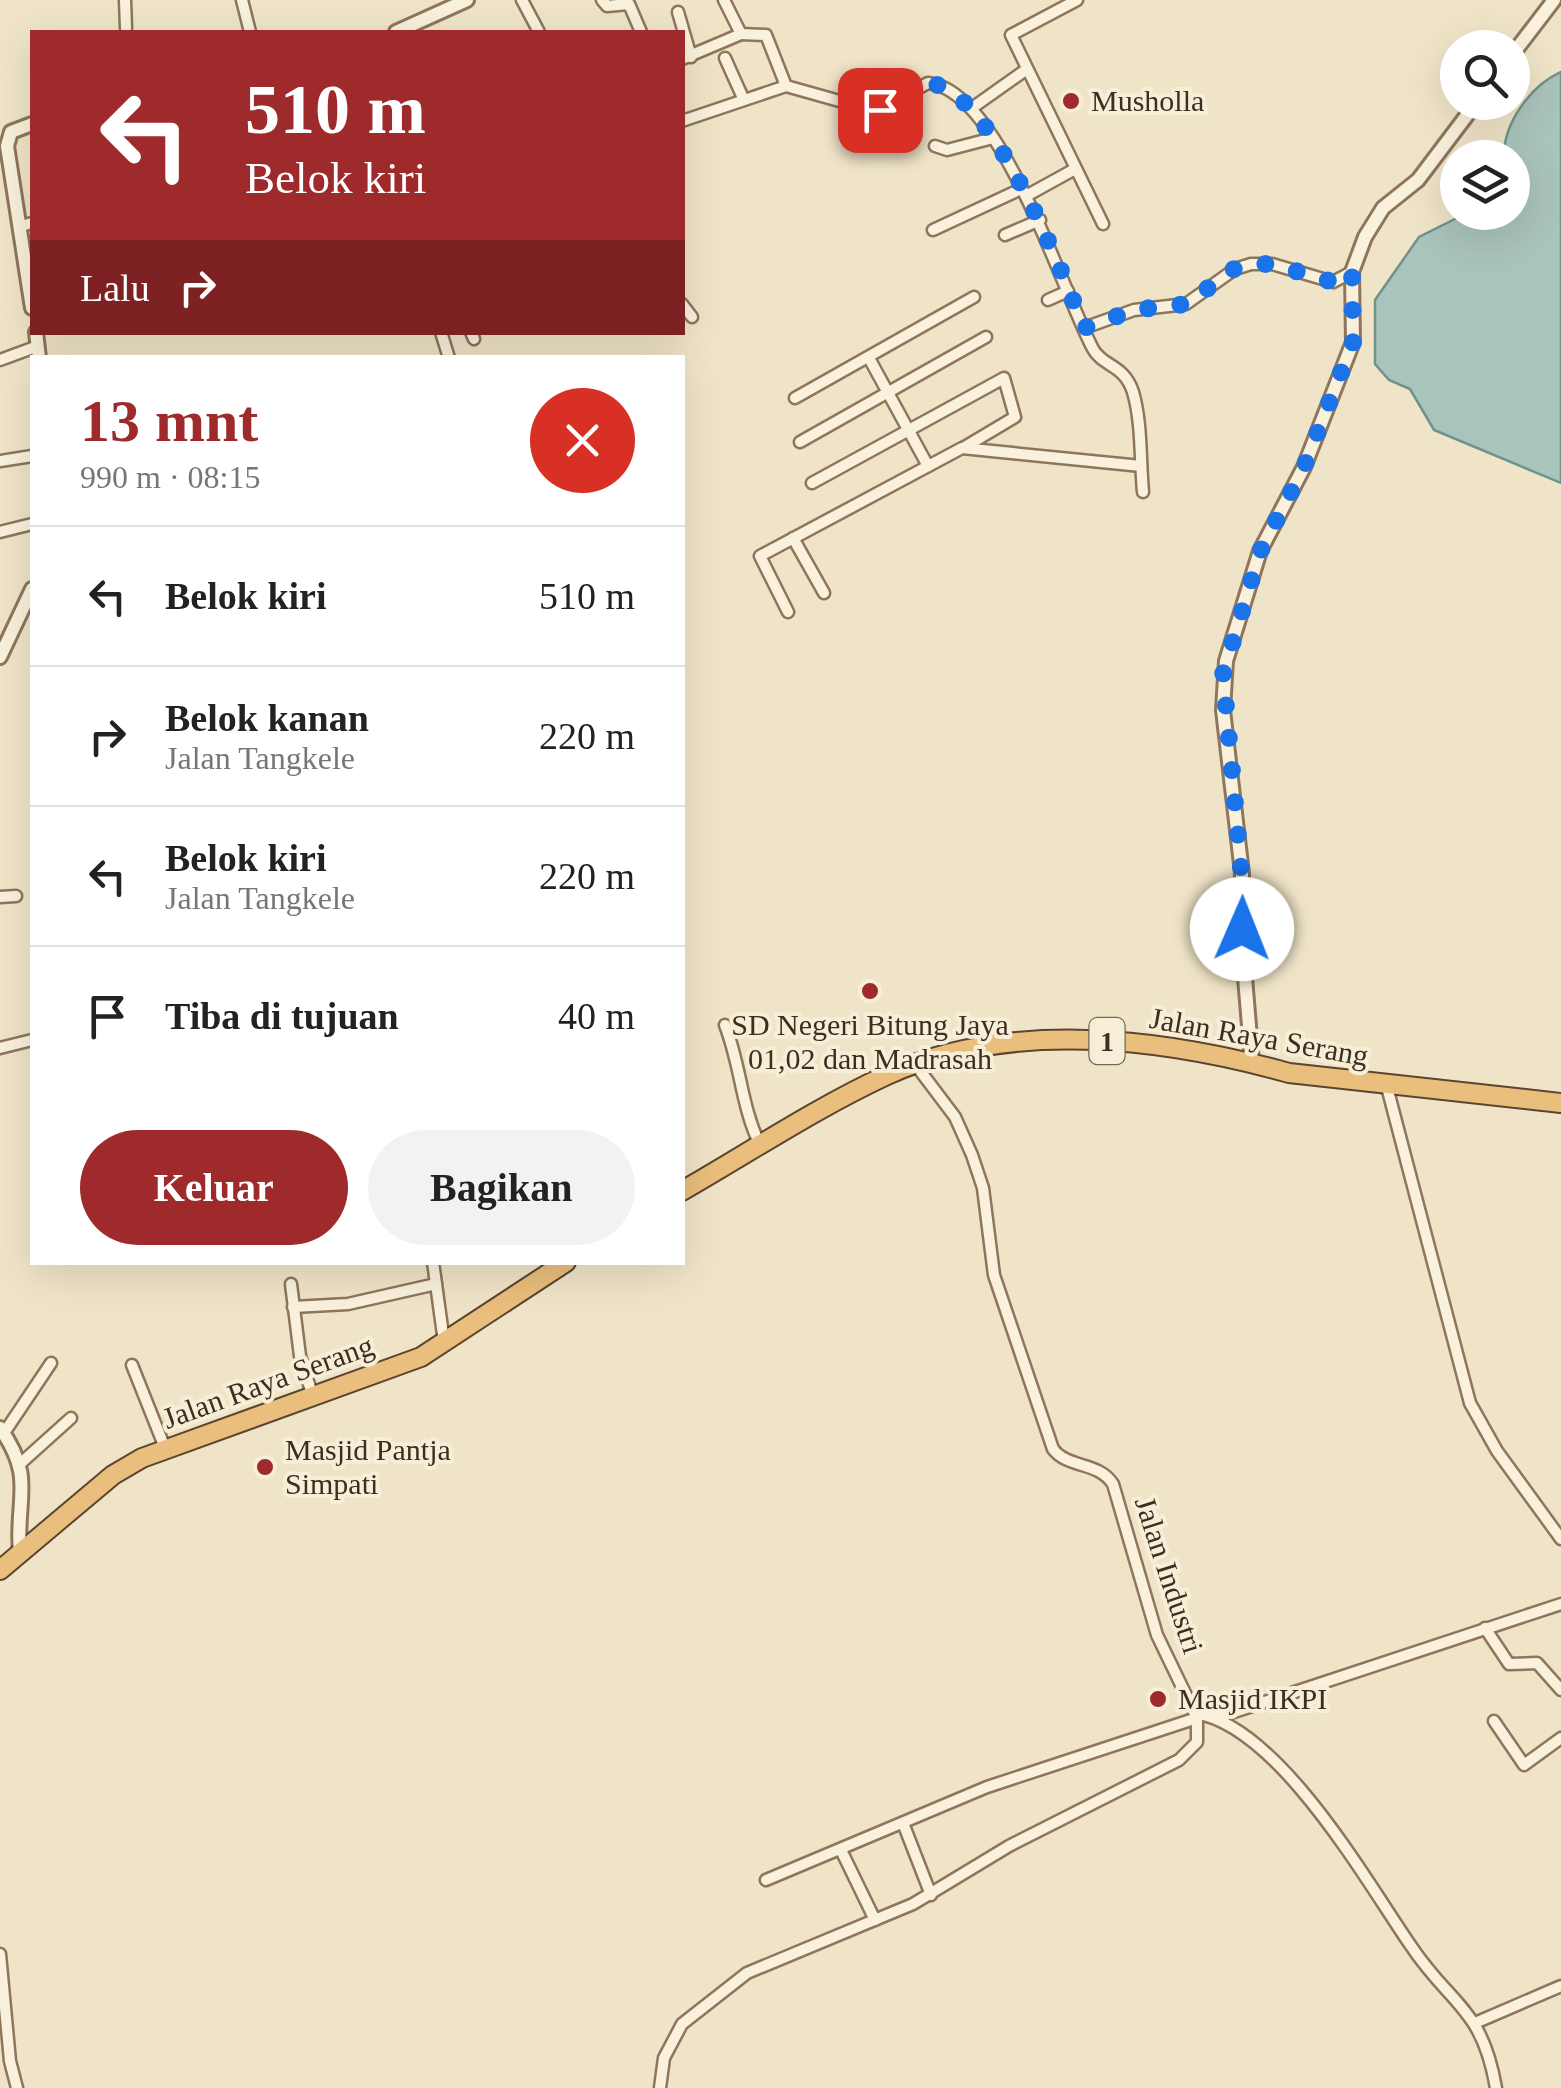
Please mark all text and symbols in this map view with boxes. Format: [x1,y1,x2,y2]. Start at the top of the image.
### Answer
map controls [1440,30,1530,230]
button: search [1440,30,1530,120]
pin [838,68,923,153]
icon: left [80,70,210,200]
text: 510 m [245,71,426,148]
icon: arrive [853,83,908,138]
place label: Musholla [1091,84,1204,117]
marker: Musholla [1060,90,1082,112]
button: layers [1440,140,1530,230]
text: Belok kiri [245,153,426,203]
icon: right [170,260,225,315]
text: Lalu [80,267,150,309]
text: 13 mnt [80,388,258,454]
button: close [530,388,635,493]
text: 990 m · 08:15 [80,459,260,495]
icon: left [80,569,135,624]
text: Belok kiri [165,575,327,617]
text: 510 m [539,575,635,617]
text: Belok kanan [165,697,369,739]
icon: right [80,709,135,764]
text: 220 m [539,715,635,757]
text: Jalan Tangkele [165,740,355,776]
text: Belok kiri [165,837,327,879]
icon: left [80,849,135,904]
text: 220 m [539,855,635,897]
position arrow [1190,877,1294,981]
text: Jalan Tangkele [165,880,355,916]
marker: SD Negeri Bitung Jaya 01,02 dan Madrasah [859,980,881,1002]
icon: arrive [80,989,135,1044]
text: Tiba di tujuan [165,995,399,1037]
text: 40 m [558,995,635,1037]
street label: Jalan Raya Serang [1147,1001,1371,1072]
place label: SD Negeri Bitung Jaya 01,02 dan Madrasah [731,1008,1009,1075]
road number: 1 [1090,1018,1124,1064]
button: Keluar [80,1130,348,1245]
button: Bagikan [368,1130,635,1245]
street label: Jalan Raya Serang [158,1328,378,1435]
place label: Masjid Pantja Simpati [285,1433,451,1500]
marker: Masjid Pantja Simpati [254,1456,276,1478]
street label: Jalan Industri [1129,1492,1210,1657]
place label: Masjid IKPI [1178,1682,1327,1715]
marker: Masjid IKPI [1147,1688,1169,1710]

